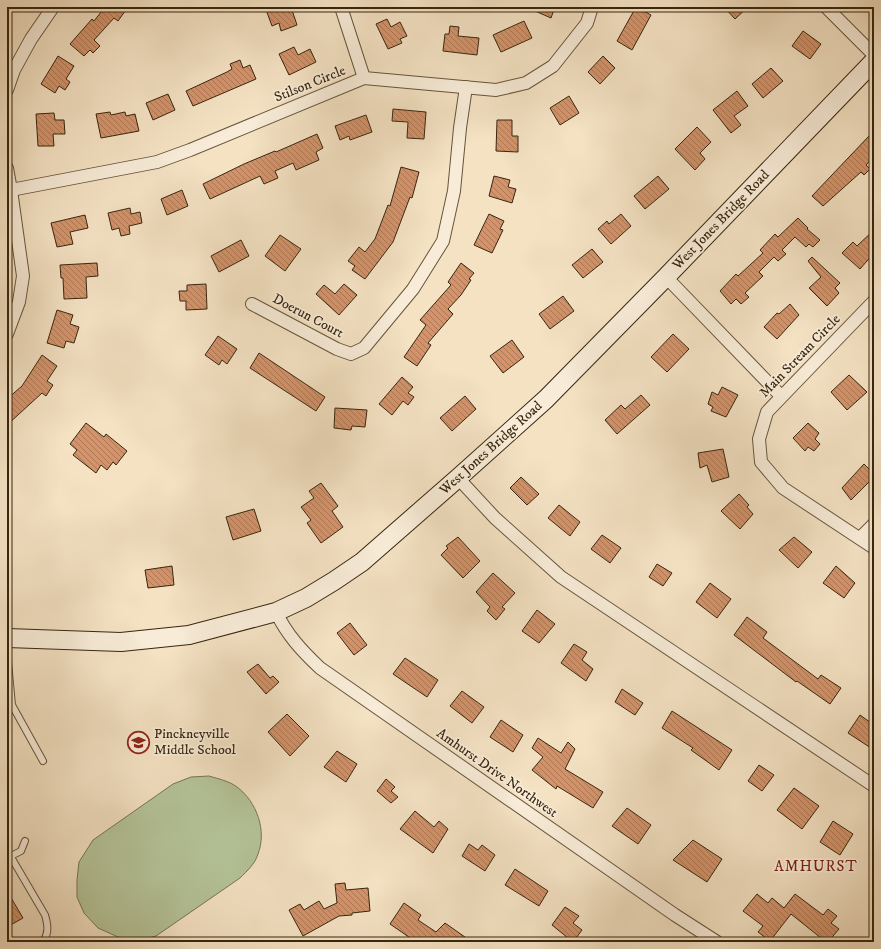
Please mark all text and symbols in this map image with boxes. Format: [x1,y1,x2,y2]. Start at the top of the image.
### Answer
street label: Stilson Circle [272,61,349,106]
street label: West Jones Bridge Road [668,166,773,275]
street label: Doerun Court [269,290,347,342]
street label: Main Stream Circle [756,310,844,401]
street label: West Jones Bridge Road [435,397,546,500]
street label: Amhurst Drive Northwest [433,724,561,822]
place label: Pinckneyville Middle School [154,725,237,759]
school or university icon: Pinckneyville Middle School [126,729,152,755]
district label: AMHURST [774,857,858,876]

